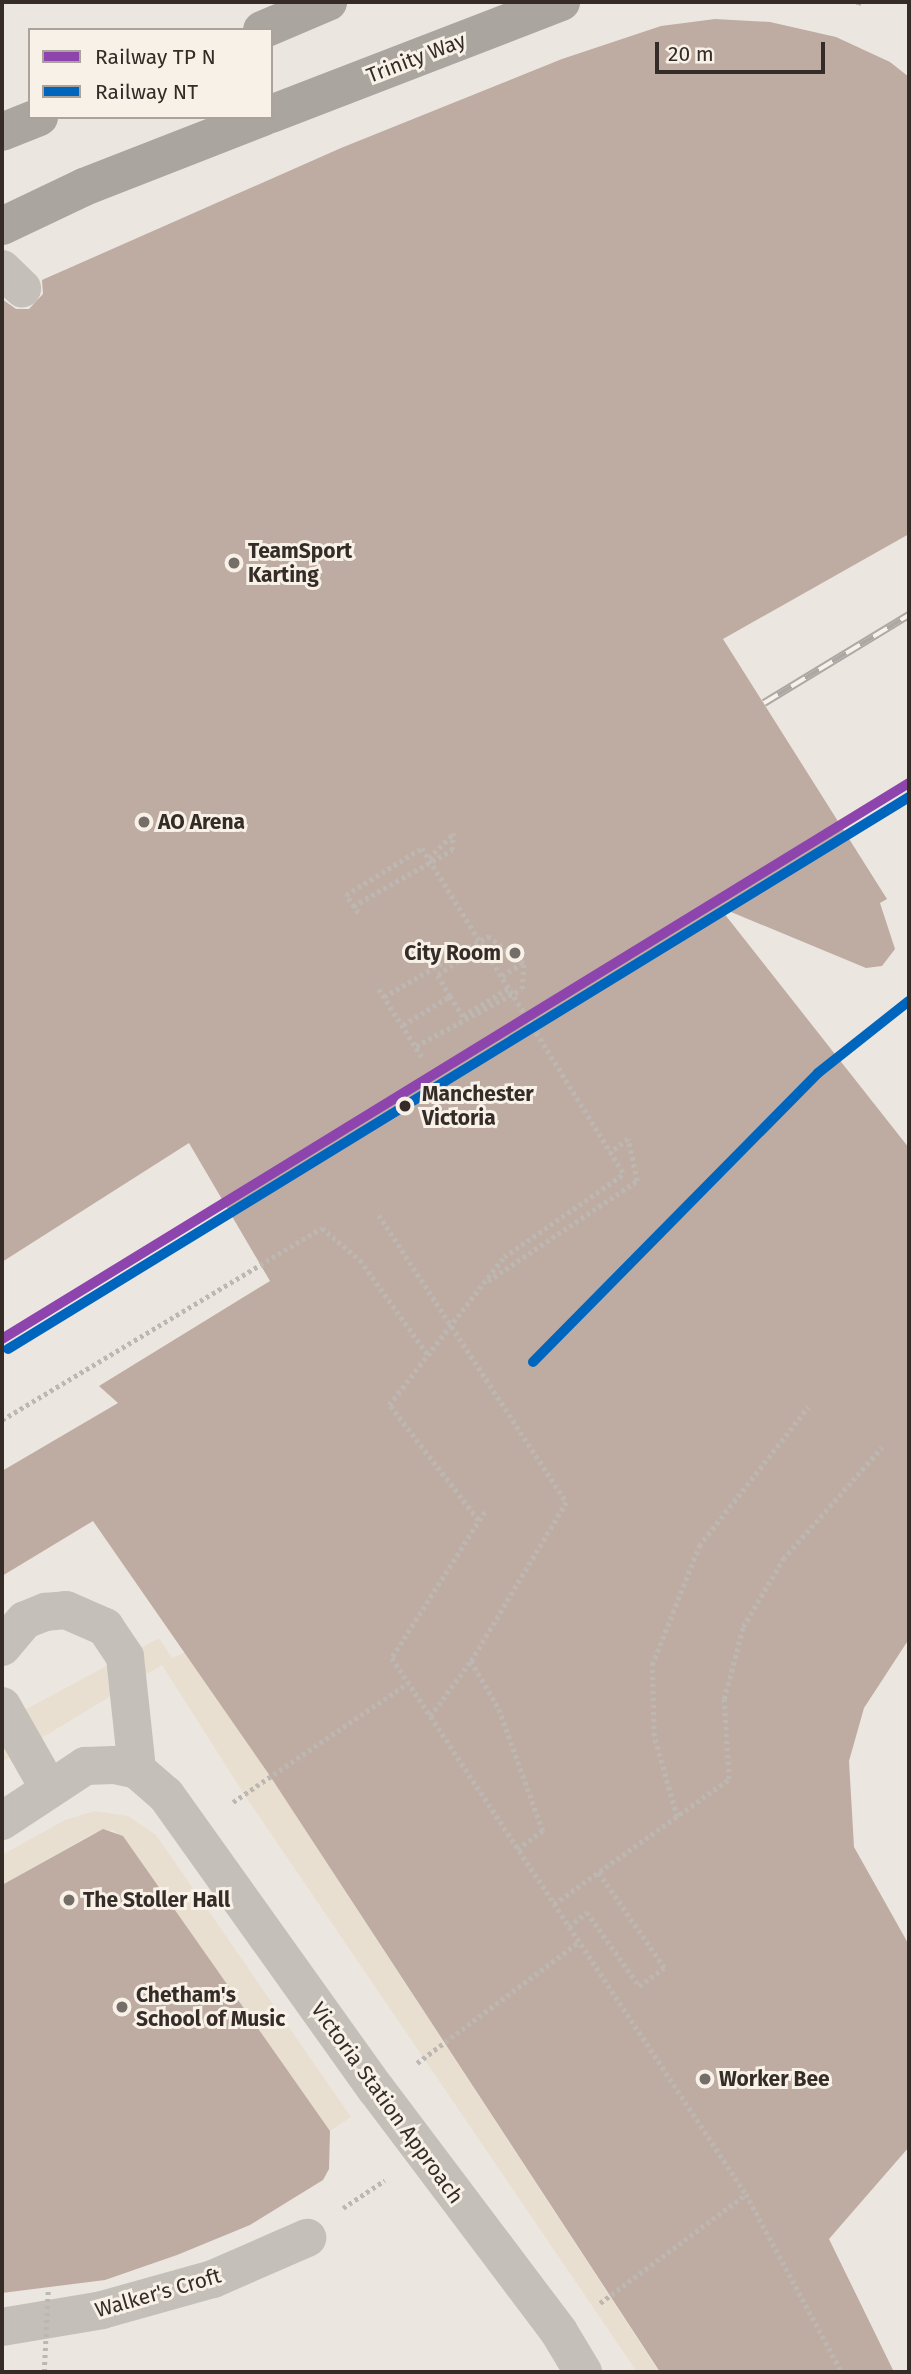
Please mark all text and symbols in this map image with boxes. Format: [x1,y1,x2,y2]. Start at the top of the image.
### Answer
legend [28,28,273,119]
street label: Trinity Way [363,28,469,88]
scale bar [659,28,829,72]
text: 20 m [668,41,714,67]
text: Railway TP N [95,44,216,70]
text: Railway NT [95,79,198,105]
place label: TeamSport Karting [248,538,352,588]
marker: TeamSport Karting [226,555,242,571]
place label: AO Arena [158,809,245,835]
marker: AO Arena [136,814,152,830]
place label: City Room [404,940,501,966]
marker: City Room [507,945,523,961]
place label: Manchester Victoria [422,1081,534,1131]
marker: Manchester Victoria [394,1095,416,1117]
place label: The Stoller Hall [83,1887,230,1913]
marker: The Stoller Hall [61,1892,77,1908]
place label: Chetham's School of Music [136,1982,285,2032]
street label: Victoria Station Approach [306,1998,468,2208]
marker: Chetham's School of Music [114,1999,130,2015]
place label: Worker Bee [719,2066,830,2092]
marker: Worker Bee [697,2071,713,2087]
street label: Walker's Croft [92,2263,224,2323]

